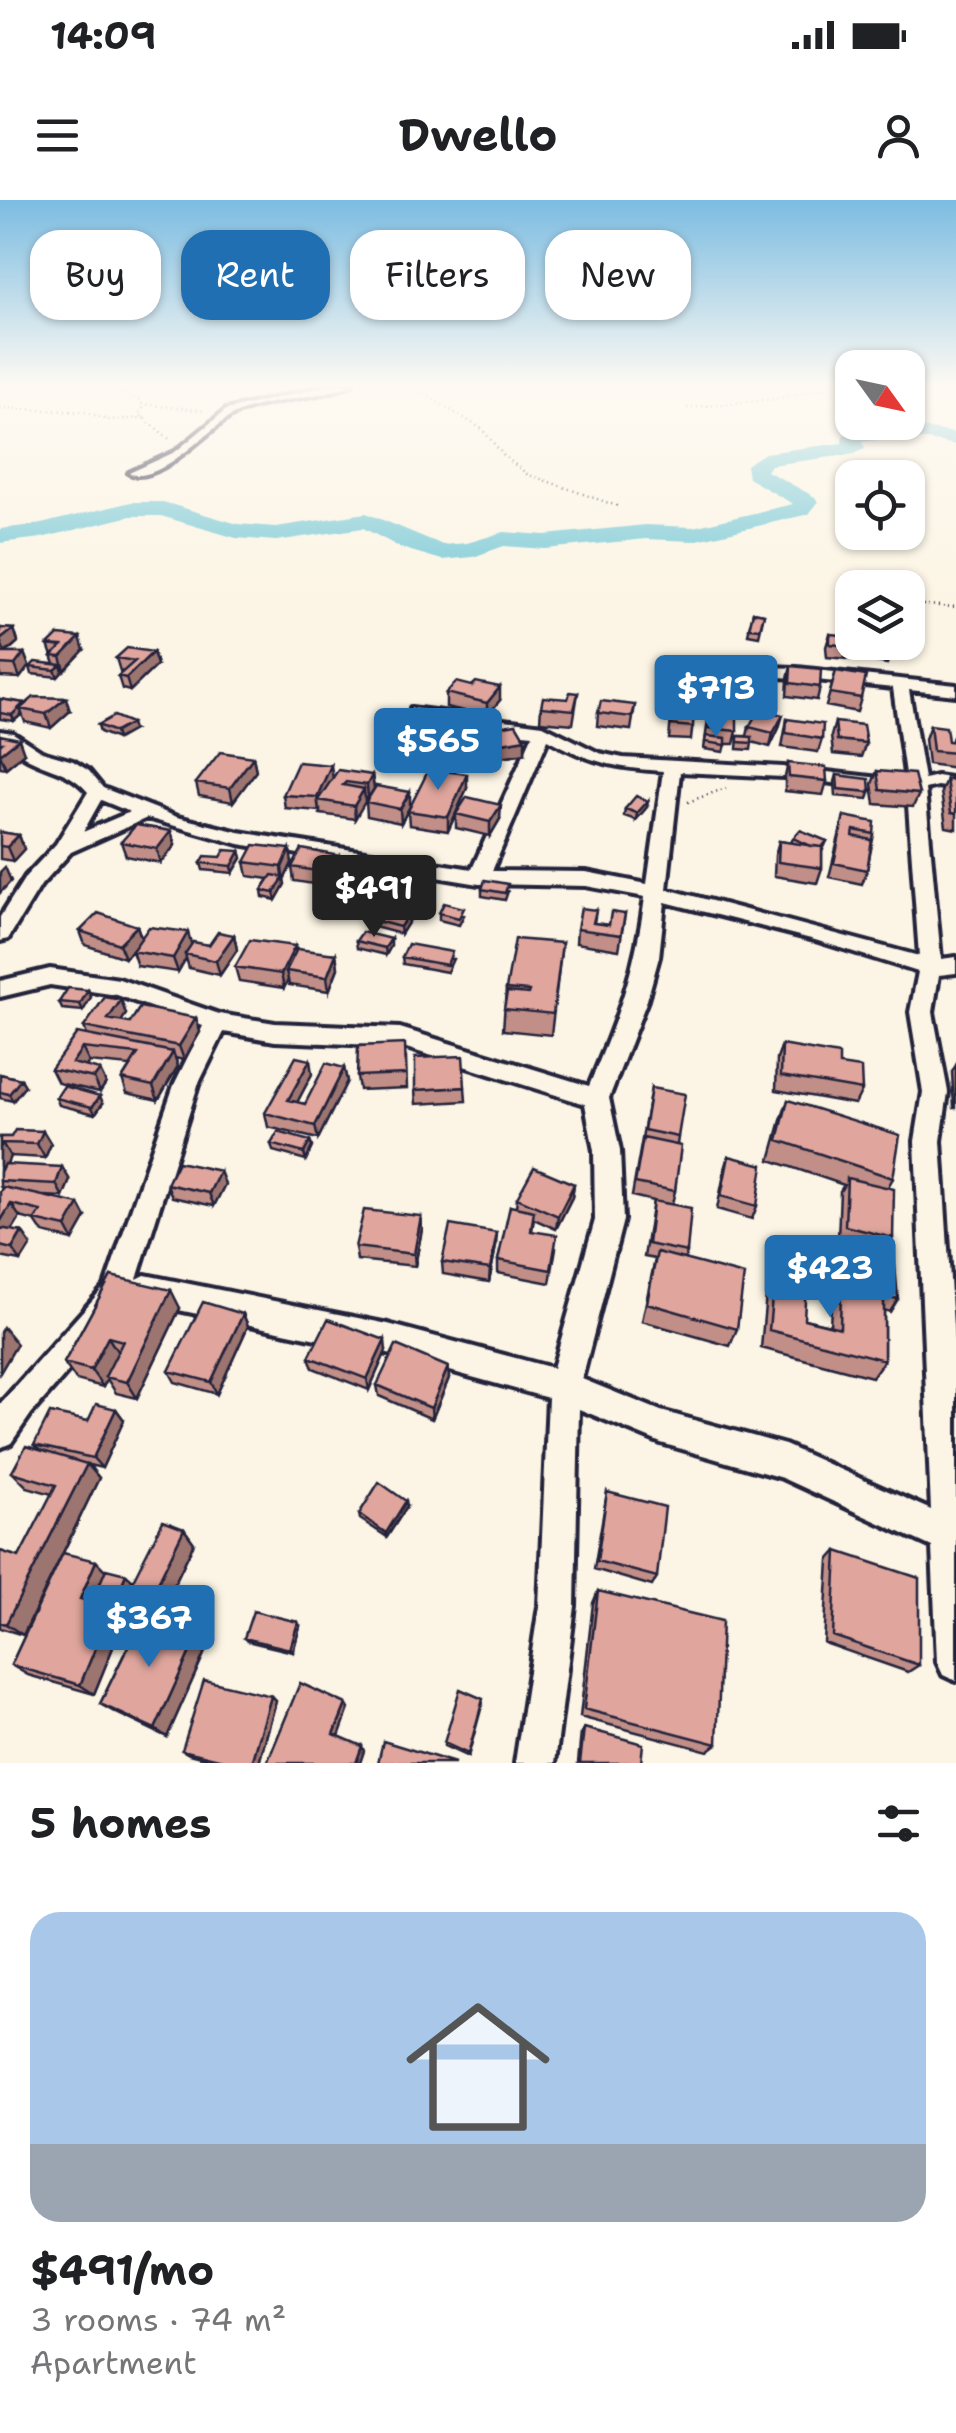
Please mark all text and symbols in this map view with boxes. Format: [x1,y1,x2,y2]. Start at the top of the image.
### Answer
text: 14:09 [50,10,156,61]
text: Dwello [399,105,557,165]
icon: menu [30,108,85,163]
icon: person [871,108,926,163]
chip: Buy [30,230,161,320]
chip: Rent [181,230,330,320]
chip: Filters [350,230,525,320]
chip: New [545,230,691,320]
north arrow [835,350,925,440]
map controls [835,350,925,660]
button: locate [835,460,925,550]
button: layers [835,570,925,660]
pin: $713 [657,655,775,740]
text: $713 [677,666,755,709]
pin: $565 [379,708,497,793]
text: $565 [396,719,480,762]
pin: $491 [315,855,433,940]
text: $491 [334,866,414,909]
pin: $423 [771,1235,889,1320]
text: $423 [787,1246,873,1289]
pin: $367 [90,1585,208,1670]
text: $367 [106,1596,193,1639]
text: 5 homes [30,1795,211,1851]
icon: filters [871,1796,926,1851]
icon: home [388,1977,568,2157]
text: $491/mo [30,2242,214,2298]
text: 3 rooms · 74 m² [30,2298,286,2341]
text: Apartment [30,2341,197,2384]

